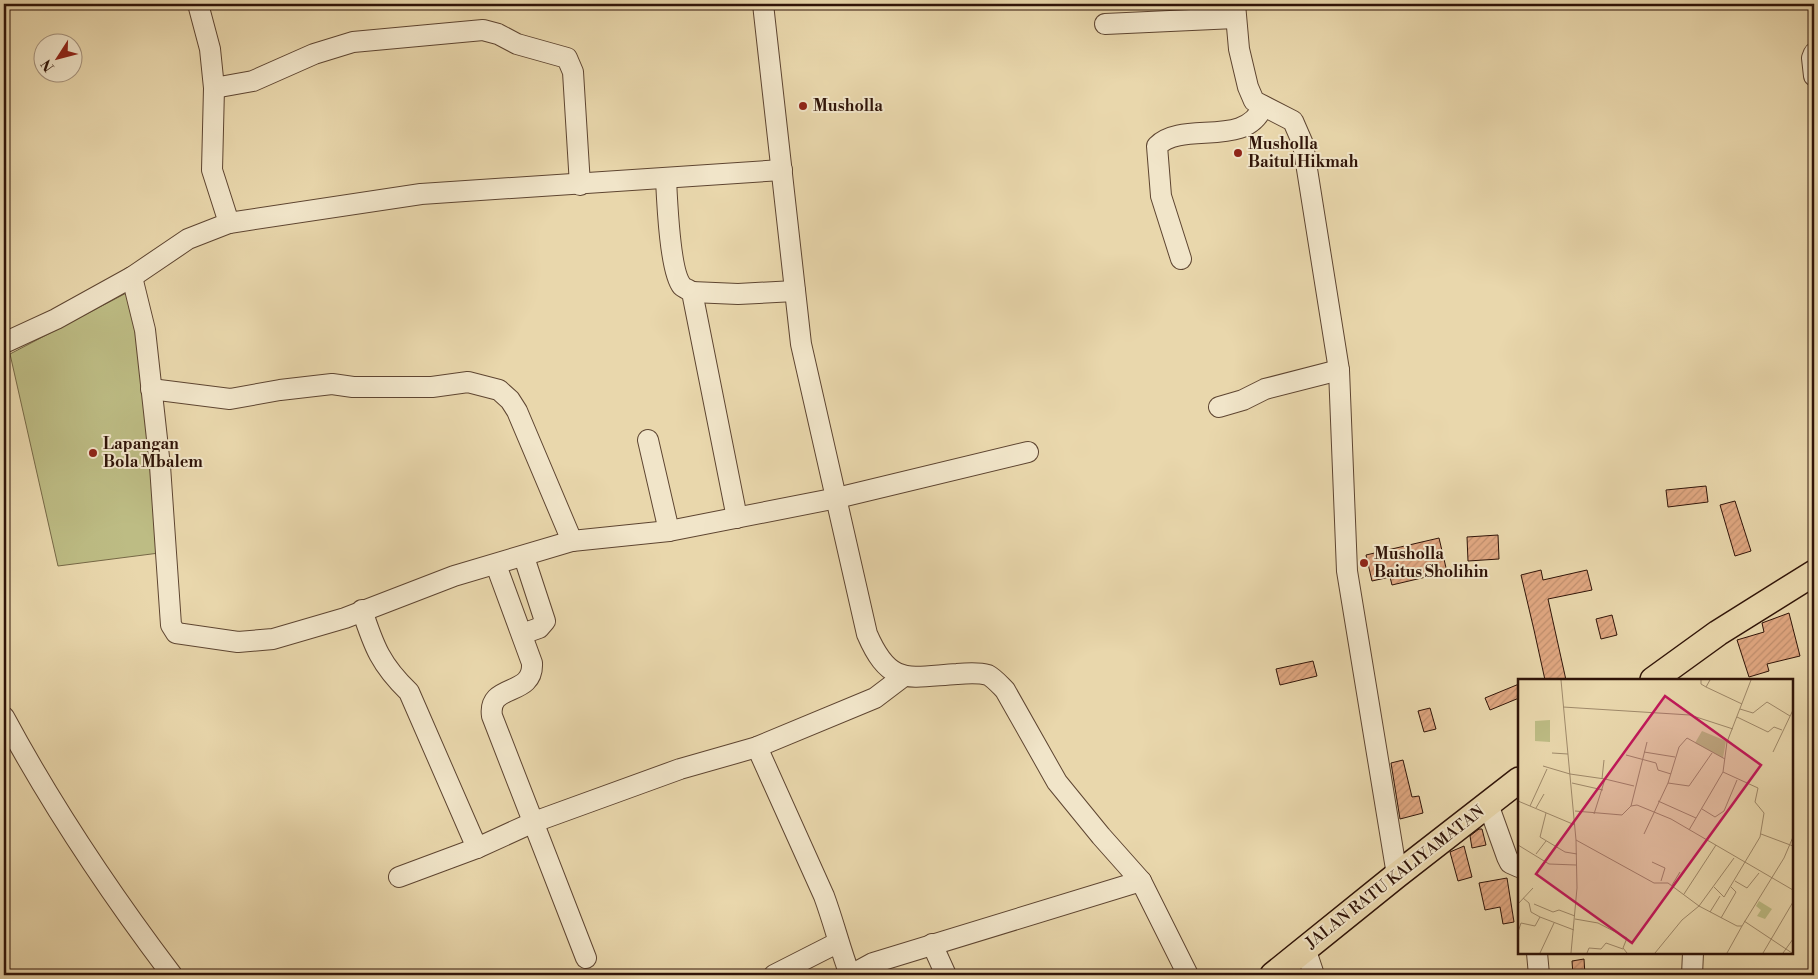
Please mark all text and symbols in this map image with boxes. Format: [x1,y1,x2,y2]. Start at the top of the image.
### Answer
north arrow [32,32,82,82]
text: N [38,55,59,75]
place label: Musholla [813,96,883,116]
marker: Musholla [797,100,809,112]
place label: Musholla Baitul Hikmah [1248,134,1358,172]
marker: Musholla Baitul Hikmah [1232,147,1244,159]
place label: Lapangan Bola Mbalem [103,434,203,472]
marker: Lapangan Bola Mbalem [87,447,99,459]
place label: Musholla Baitus Sholihin [1374,544,1488,582]
marker: Musholla Baitus Sholihin [1358,557,1370,569]
inset map [1518,679,1793,954]
street label: JALAN RATU KALIYAMATAN [1301,801,1488,954]

